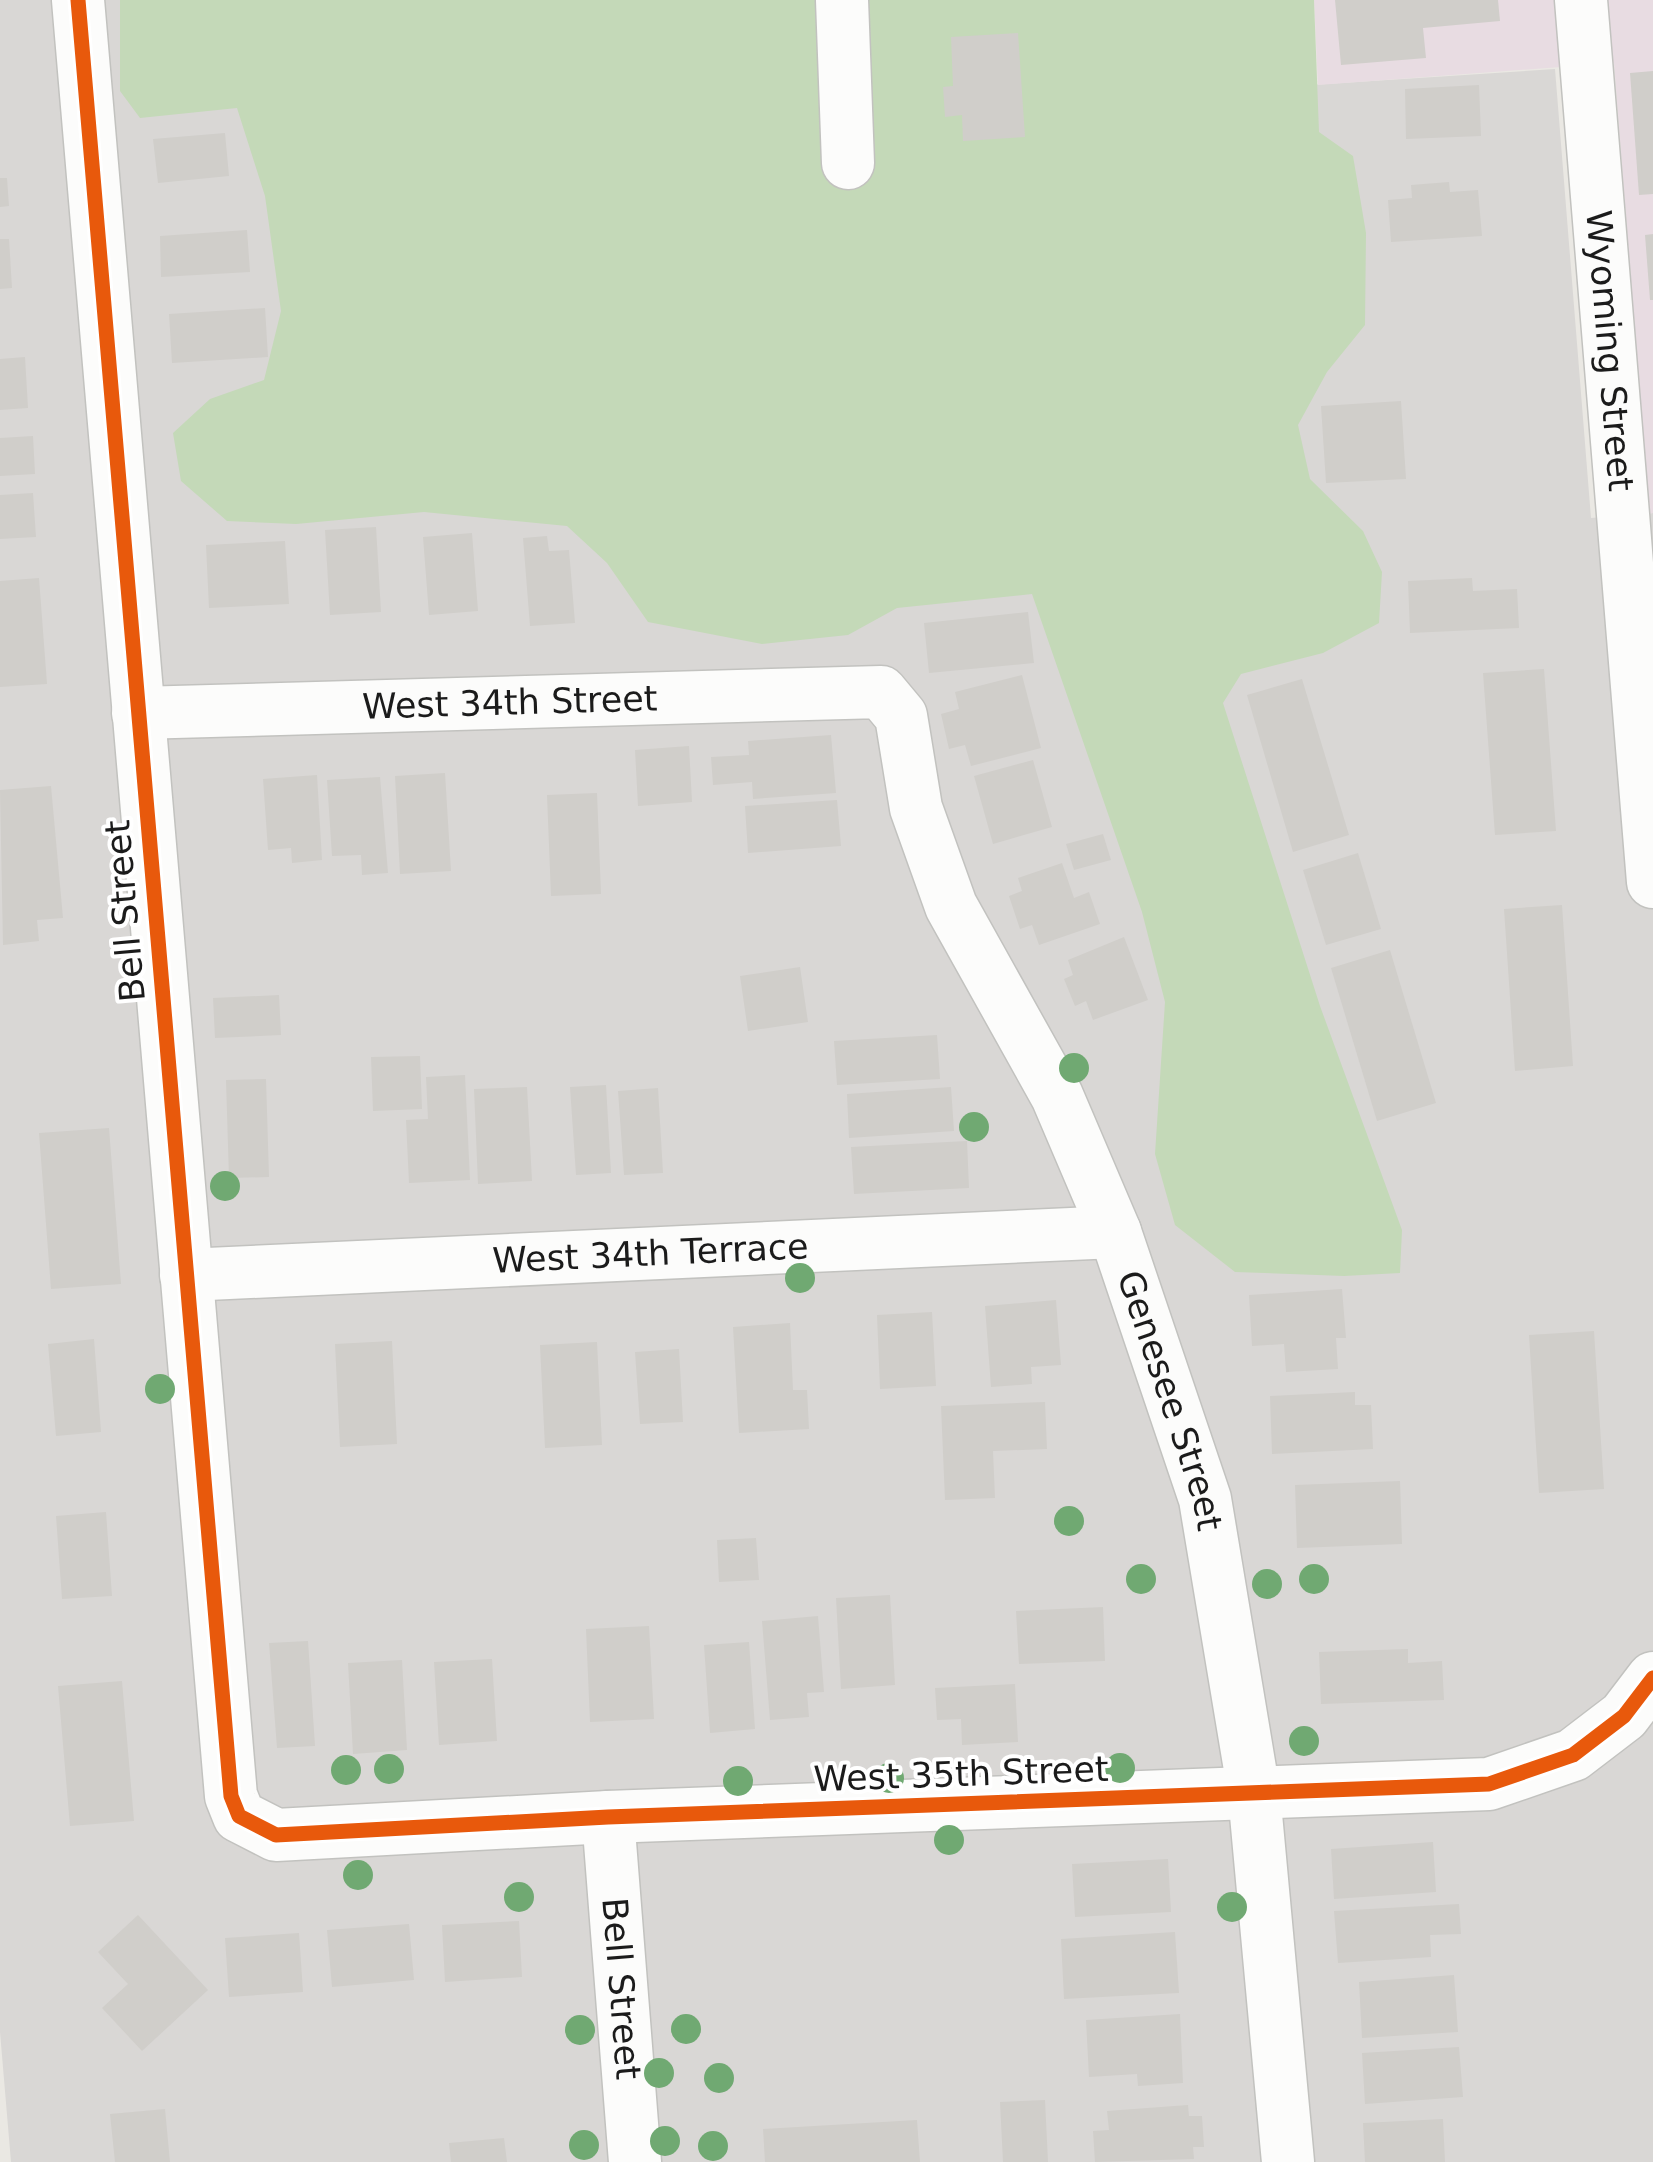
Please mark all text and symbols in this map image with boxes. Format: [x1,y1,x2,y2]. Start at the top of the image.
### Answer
street label: Wyoming Street [1578,209,1641,493]
street label: West 34th Street [362,678,658,727]
street label: Bell Street [97,818,153,1004]
street label: West 34th Terrace [492,1226,809,1281]
street label: Genesee Street [1110,1266,1230,1534]
street label: West 35th Street [813,1749,1109,1799]
street label: Bell Street [594,1896,648,2081]

